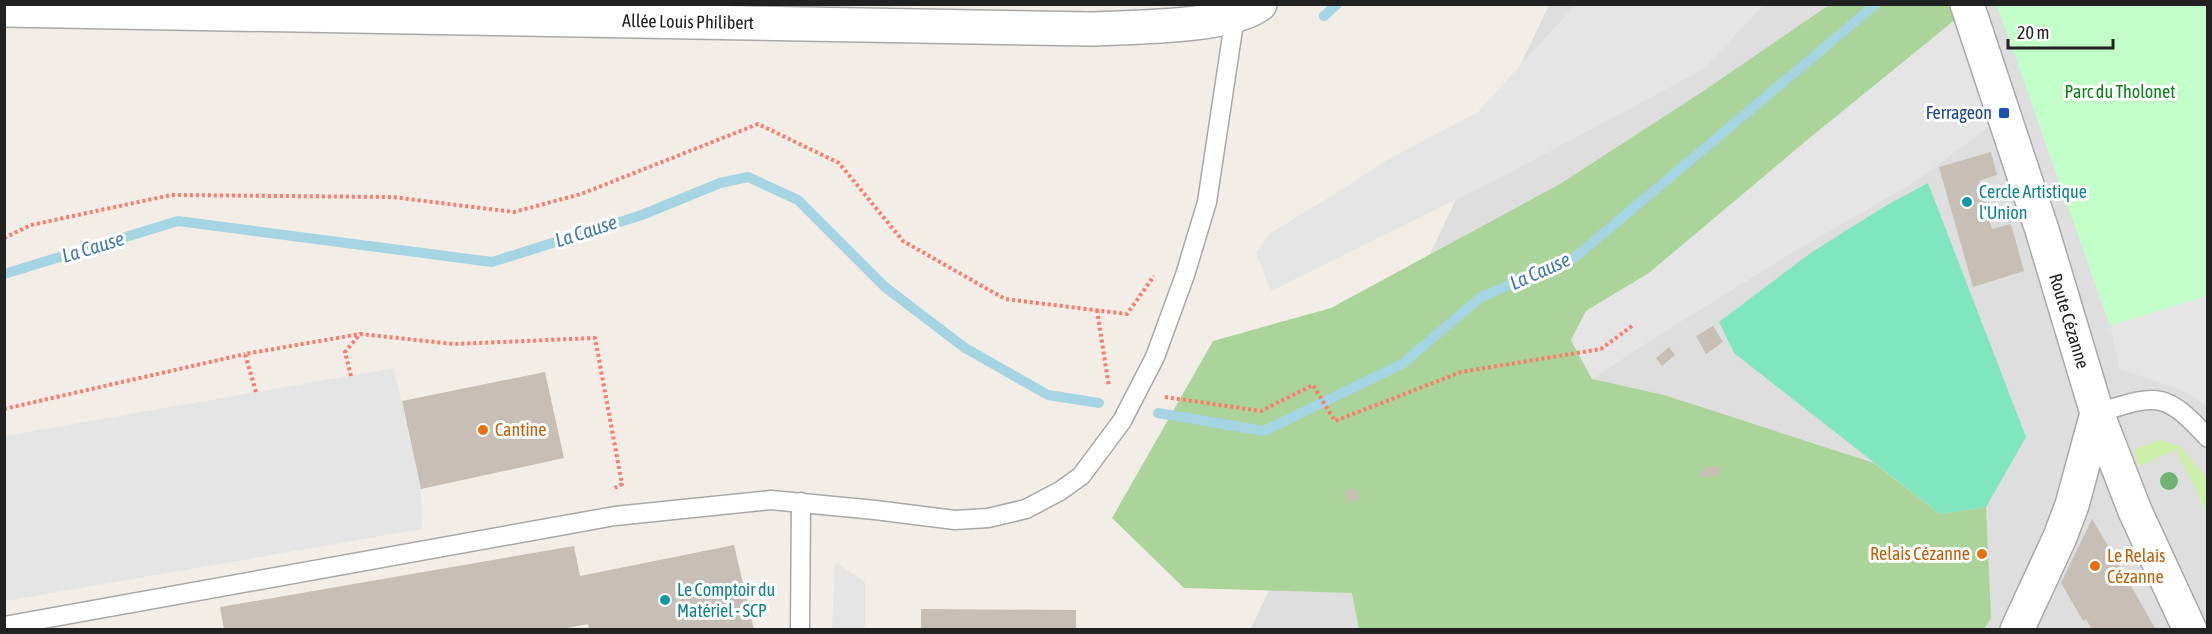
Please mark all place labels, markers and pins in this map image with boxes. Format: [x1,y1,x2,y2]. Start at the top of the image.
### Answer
place label: Ferrageon [1926,102,1992,123]
marker: Ferrageon [1997,106,2011,120]
place label: Cercle Artistique l'Union [1979,181,2087,223]
marker: Cercle Artistique l'Union [1960,195,1974,209]
place label: Cantine [495,419,546,440]
marker: Cantine [476,423,490,437]
place label: Relais Cézanne [1870,543,1970,564]
place label: Le Relais Cézanne [2107,545,2165,587]
marker: Relais Cézanne [1975,547,1989,561]
marker: Le Relais Cézanne [2088,559,2102,573]
place label: Le Comptoir du Matériel - SCP [677,579,775,621]
marker: Le Comptoir du Matériel - SCP [658,593,672,607]

